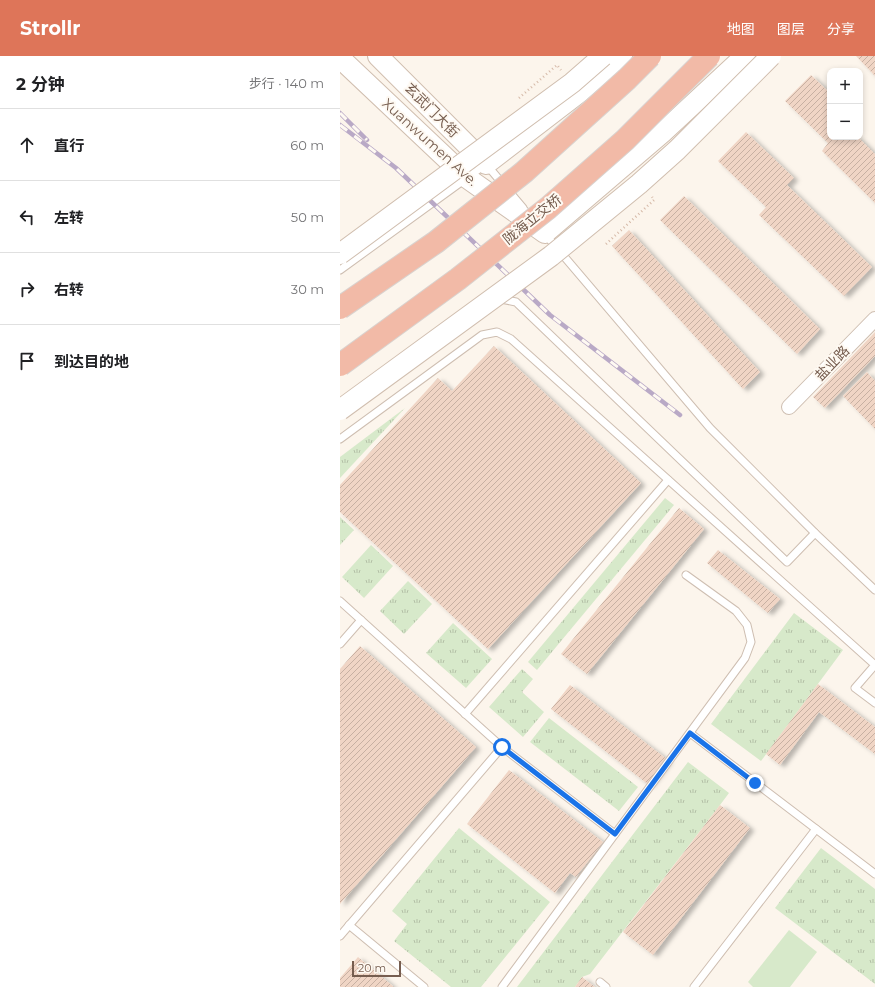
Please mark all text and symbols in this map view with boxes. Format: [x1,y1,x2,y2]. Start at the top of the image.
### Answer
text: Strollr [20,17,81,40]
text: 地图 [727,20,755,38]
text: 图层 [777,20,805,38]
text: 分享 [827,20,855,38]
map controls [827,68,863,140]
button: + [827,68,863,104]
text: 2 分钟 [16,74,65,94]
text: 步行 · 140 m [249,75,324,91]
street label: 玄武门大街 [401,79,463,141]
street label: Xuanwumen Ave. [378,94,482,190]
button: − [827,104,863,140]
icon: ahead [16,134,38,156]
text: 直行 [54,136,84,155]
text: 60 m [290,137,324,153]
street label: 陇海立交桥 [499,190,565,248]
icon: left [16,206,38,228]
text: 左转 [54,208,84,227]
text: 50 m [291,209,324,225]
icon: right [16,278,38,300]
text: 右转 [54,280,84,299]
text: 30 m [291,281,324,297]
street label: 盐业路 [811,342,853,384]
icon: arrive [16,350,38,372]
text: 到达目的地 [54,352,129,371]
route start [493,738,511,756]
route end [746,774,764,792]
scale bar [352,959,401,978]
text: 20 m [358,961,386,975]

